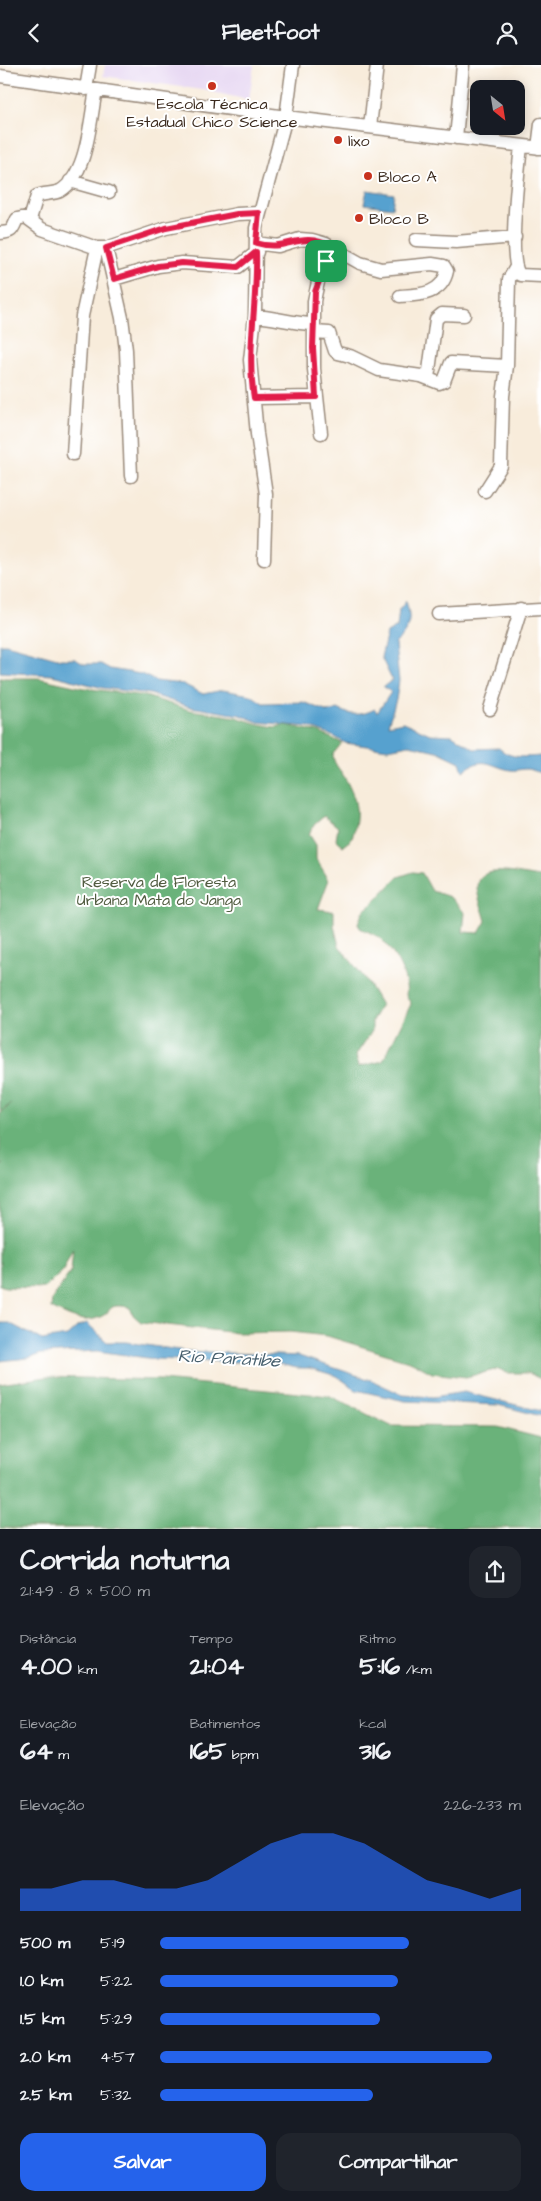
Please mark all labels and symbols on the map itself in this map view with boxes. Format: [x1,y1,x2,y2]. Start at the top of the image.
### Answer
marker: Escola Técnica Estadual Chico Science [206,80,218,92]
north arrow [470,80,525,135]
place label: Escola Técnica Estadual Chico Science [127,93,298,133]
place label: lixo [348,130,369,152]
marker: lixo [332,134,344,146]
place label: Bloco A [378,166,437,188]
marker: Bloco A [362,170,374,182]
place label: Bloco B [369,208,429,230]
marker: Bloco B [353,212,365,224]
pin [305,240,347,282]
park label: Reserva de Floresta Urbana Mata do Janga [77,871,241,912]
water label: Rio Paratibe [177,1343,282,1374]

